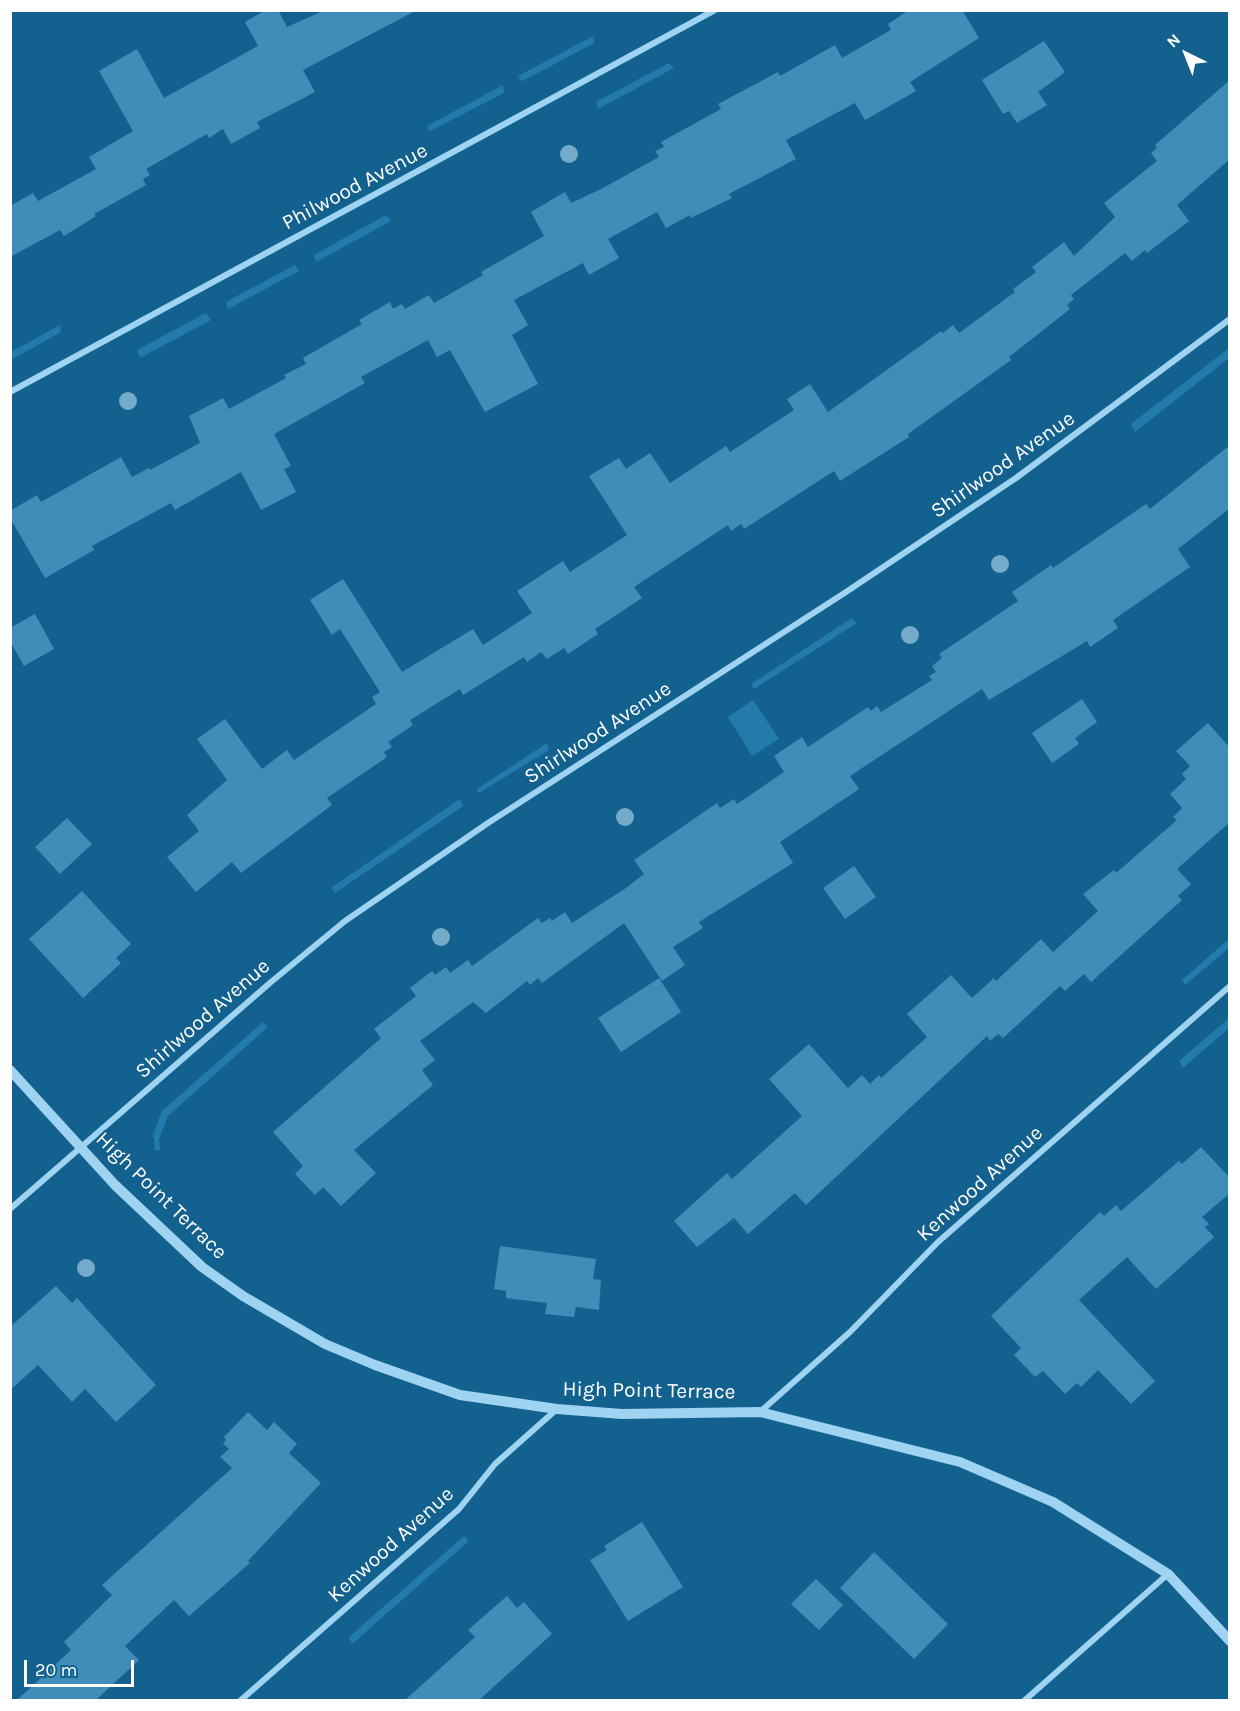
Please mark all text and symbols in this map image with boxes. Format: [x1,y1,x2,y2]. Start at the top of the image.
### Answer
north arrow [1156,24,1216,84]
text: N [1163,30,1184,51]
street label: Philwood Avenue [278,138,432,236]
street label: Shirlwood Avenue [926,406,1080,524]
street label: Shirlwood Avenue [520,676,676,790]
street label: Shirlwood Avenue [131,954,275,1084]
street label: Kenwood Avenue [912,1121,1048,1247]
street label: High Point Terrace [90,1127,232,1265]
street label: High Point Terrace [562,1377,736,1405]
street label: Kenwood Avenue [323,1482,459,1608]
scale bar [27,1648,136,1686]
text: 20 m [35,1659,77,1681]

